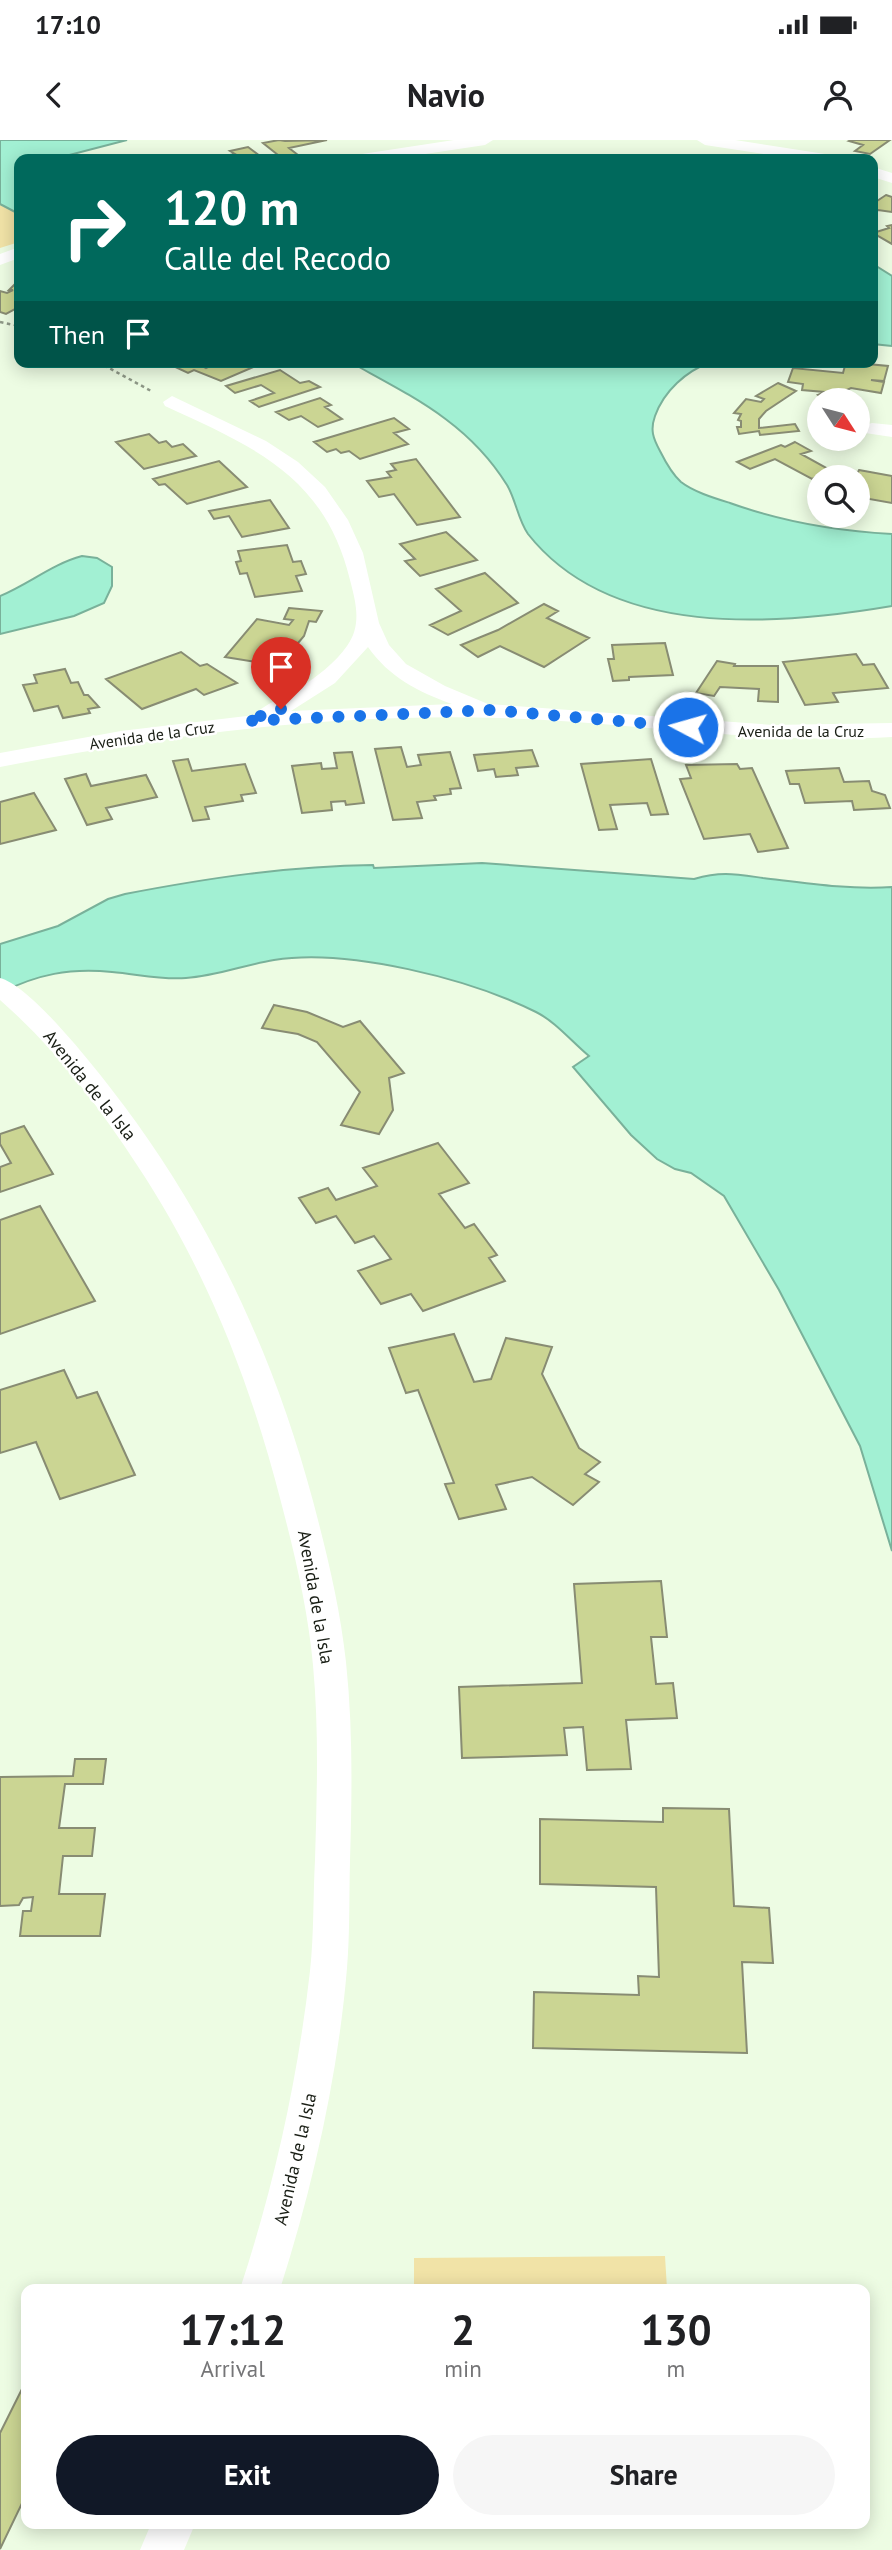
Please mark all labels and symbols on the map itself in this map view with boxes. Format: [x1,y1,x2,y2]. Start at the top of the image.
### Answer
north arrow [807,388,870,452]
pin [251,637,311,709]
position arrow [651,690,725,764]
street label: Avenida de la Cruz [88,716,216,754]
street label: Avenida de la Cruz [738,721,864,741]
street label: Avenida de la Isla [39,1025,141,1145]
street label: Avenida de la Isla [293,1528,339,1666]
street label: Avenida de la Isla [269,2091,321,2227]

